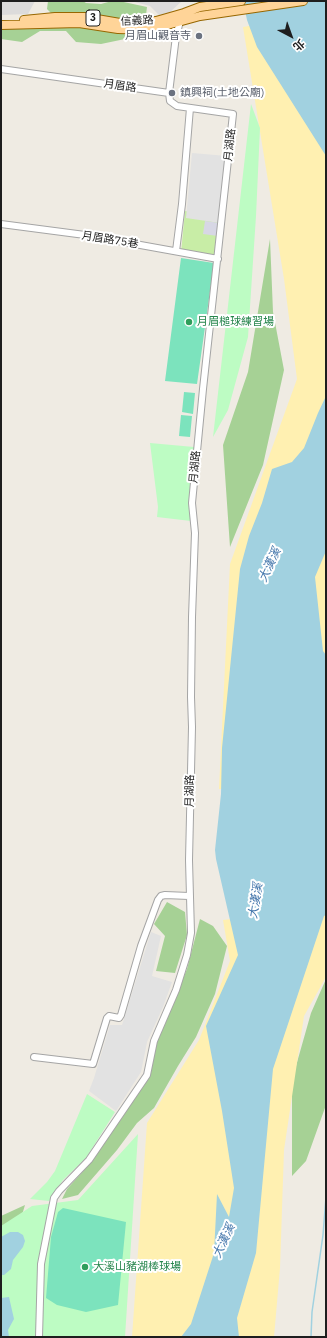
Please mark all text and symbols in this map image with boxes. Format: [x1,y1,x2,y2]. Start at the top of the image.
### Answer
road number: 3 [86,10,100,26]
street label: 信義路 [120,14,154,28]
north arrow [271,16,311,56]
place label: 月眉山觀音寺 [125,29,191,43]
marker: 月眉山觀音寺 [194,31,204,41]
text: 北 [290,36,308,54]
street label: 月眉路 [103,77,137,95]
place label: 鎮興祠(土地公廟) [180,86,264,100]
marker: 鎮興祠(土地公廟) [167,88,177,98]
street label: 月湖路 [222,128,238,162]
street label: 月眉路75巷 [81,229,139,251]
place label: 月眉槌球練習場 [197,315,274,329]
marker: 月眉槌球練習場 [184,317,194,327]
street label: 月湖路 [187,450,203,484]
water label: 大漢溪 [256,546,284,584]
street label: 月湖路 [183,774,197,808]
water label: 大漢溪 [246,882,266,920]
water label: 大漢溪 [210,1222,238,1260]
place label: 大溪山豬湖棒球場 [93,1260,181,1274]
marker: 大溪山豬湖棒球場 [80,1262,90,1272]

